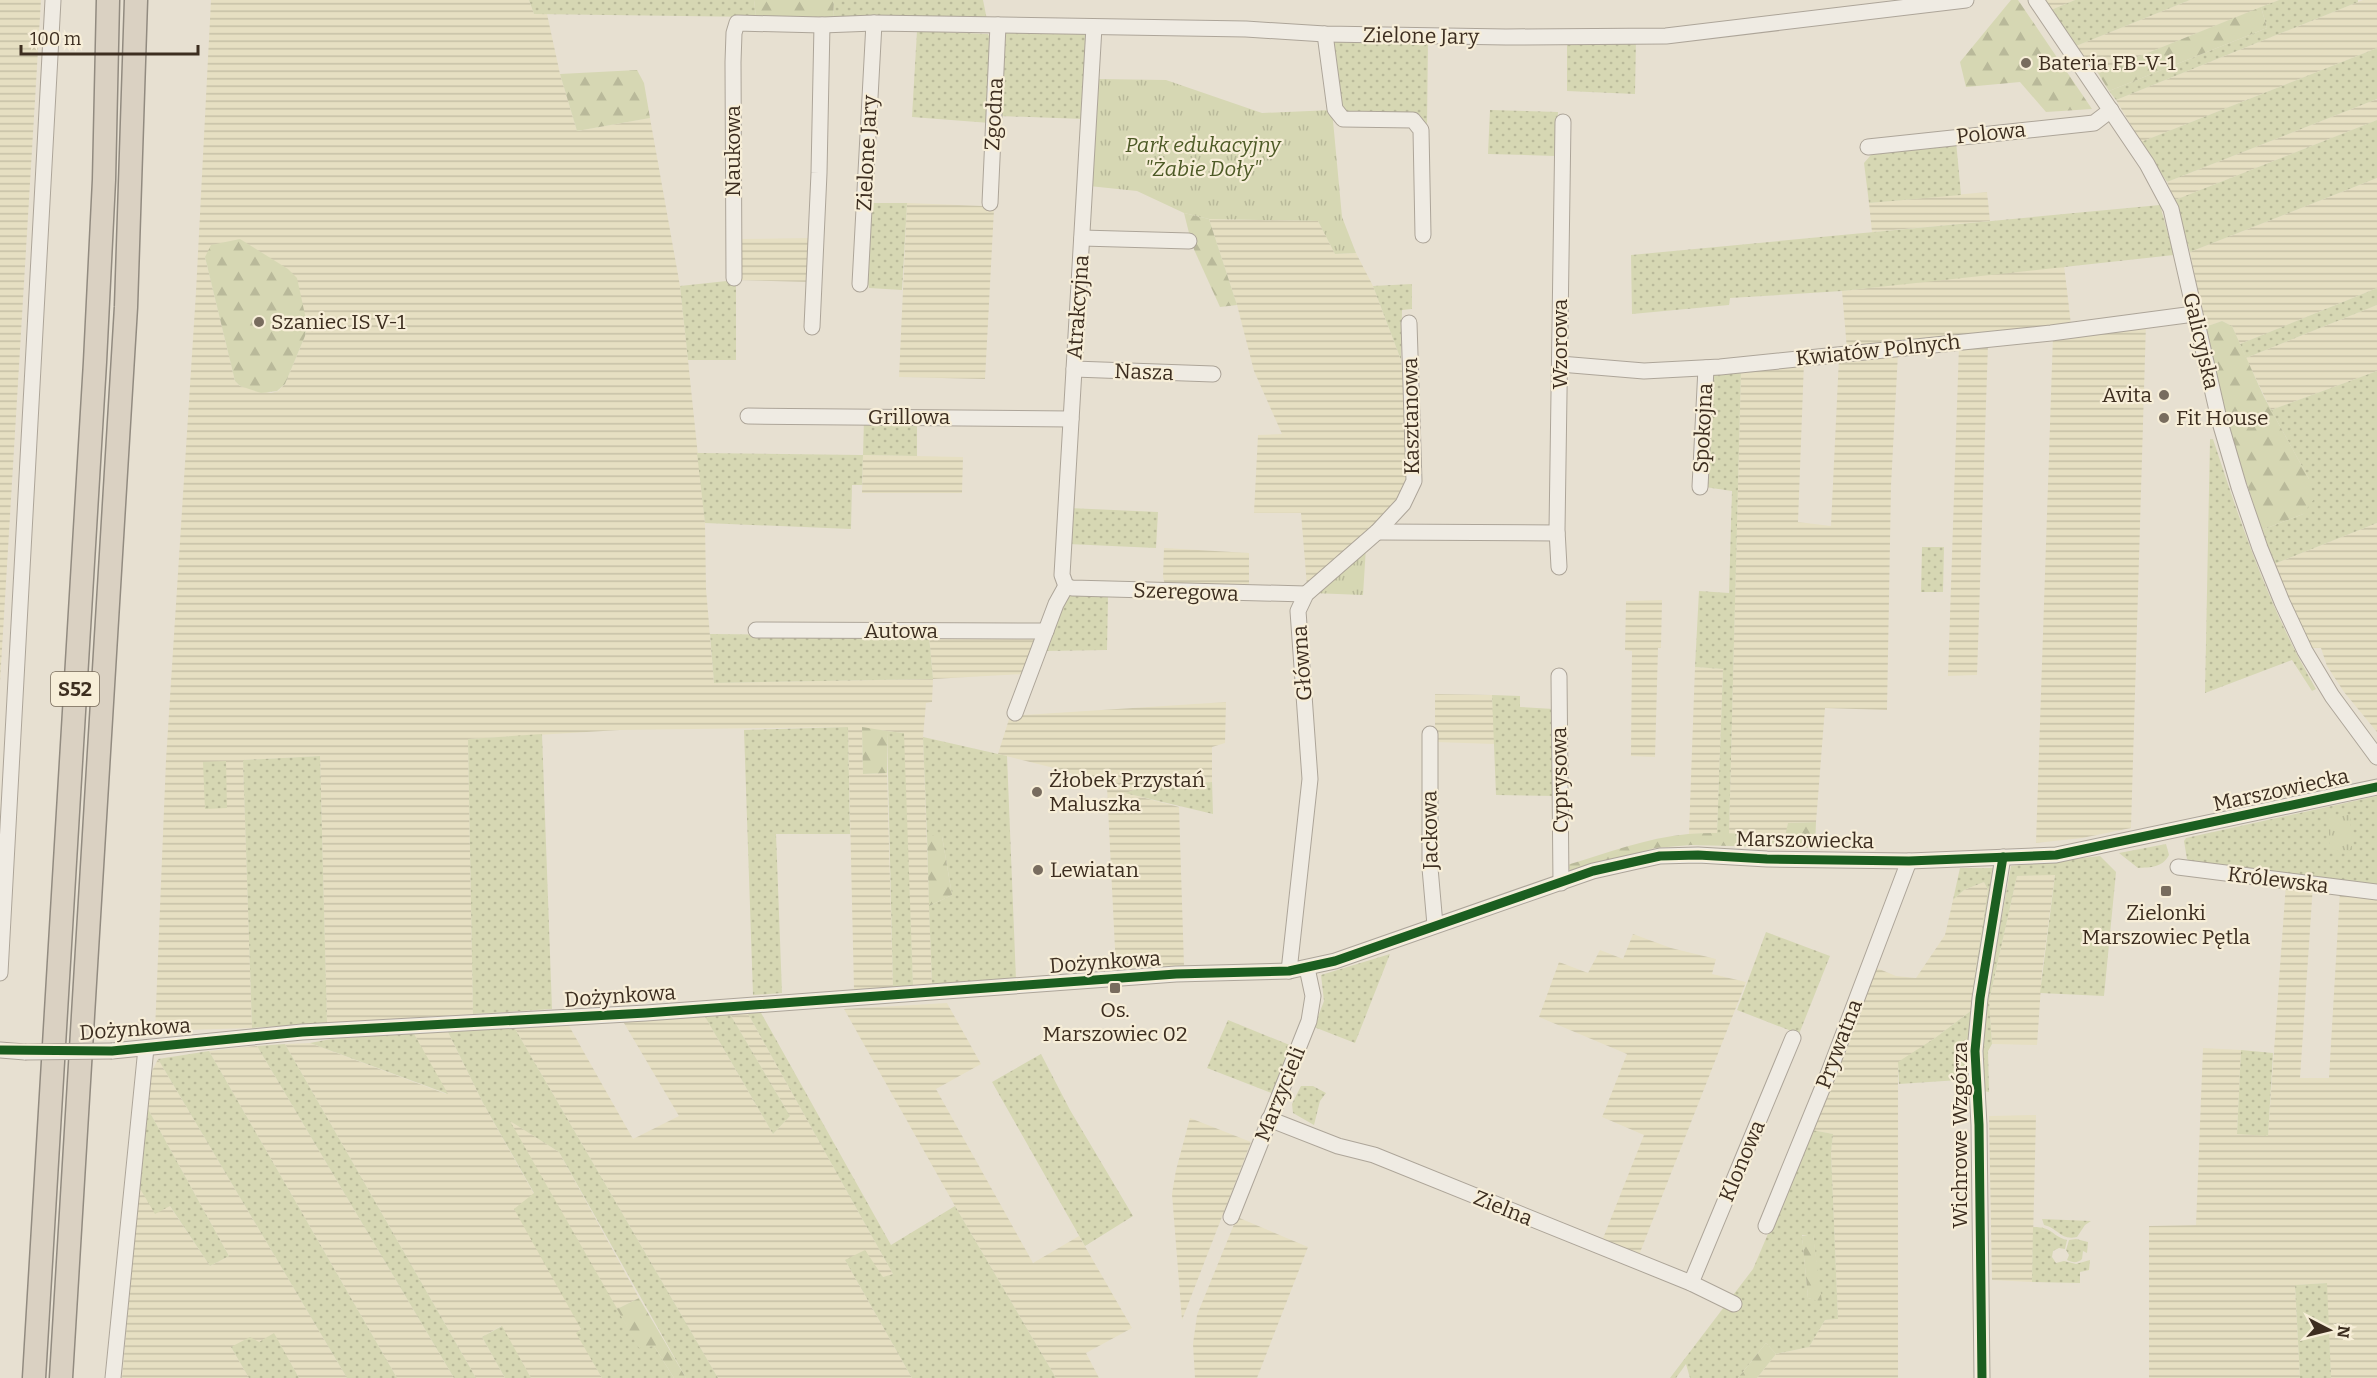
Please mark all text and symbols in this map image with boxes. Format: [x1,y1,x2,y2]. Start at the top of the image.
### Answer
scale bar [21,18,198,56]
street label: Zielone Jary [1363,22,1480,50]
text: 100 m [30,28,81,50]
place label: Bateria FB-V-1 [2038,50,2176,76]
marker: Bateria FB-V-1 [2019,56,2033,70]
street label: Zgodna [979,76,1009,151]
street label: Zielone Jary [851,93,883,212]
street label: Naukowa [720,105,746,197]
street label: Polowa [1955,116,2028,150]
park label: Park edukacyjny "Żabie Doły" [1125,132,1282,182]
street label: Atrakcyjna [1061,253,1095,360]
street label: Galicyjska [2177,290,2225,393]
street label: Wzorowa [1547,298,1573,389]
place label: Szaniec IS V-1 [271,309,406,335]
marker: Szaniec IS V-1 [252,315,266,329]
street label: Kwiatów Polnych [1794,328,1962,372]
street label: Kasztanowa [1397,357,1425,475]
street label: Nasza [1114,358,1175,386]
street label: Spokojna [1688,382,1718,474]
place label: Avita [2102,382,2152,408]
marker: Avita [2157,388,2171,402]
street label: Grillowa [868,404,951,430]
place label: Fit House [2176,405,2269,431]
marker: Fit House [2157,411,2171,425]
street label: Szeregowa [1133,577,1240,607]
street label: Autowa [864,618,939,644]
street label: Główna [1286,624,1318,702]
road number: S52 [51,672,99,706]
street label: Cyprysowa [1546,726,1574,833]
street label: Marszowiecka [2211,763,2352,817]
place label: Żłobek Przystań Maluszka [1049,767,1205,817]
marker: Żłobek Przystań Maluszka [1030,785,1044,799]
street label: Jackowa [1416,790,1444,871]
street label: Marszowiecka [1736,826,1875,854]
place label: Lewiatan [1050,857,1139,883]
street label: Królewska [2226,861,2331,899]
marker: Lewiatan [1031,863,1045,877]
marker: Zielonki Marszowiec Pętla [2159,884,2173,898]
place label: Zielonki Marszowiec Pętla [2082,900,2251,950]
street label: Dożynkowa [1048,945,1162,979]
street label: Dożynkowa [563,979,677,1013]
marker: Os. Marszowiec 02 [1108,981,1122,995]
street label: Prywatna [1810,995,1868,1092]
place label: Os. Marszowiec 02 [1043,997,1187,1047]
street label: Dożynkowa [78,1012,192,1046]
street label: Wichrowe Wzgórza [1947,1041,1973,1229]
street label: Marzycieli [1249,1043,1311,1145]
street label: Klonowa [1713,1116,1771,1206]
street label: Zielna [1470,1184,1537,1232]
north arrow [2299,1300,2359,1360]
text: N [2333,1324,2354,1339]

